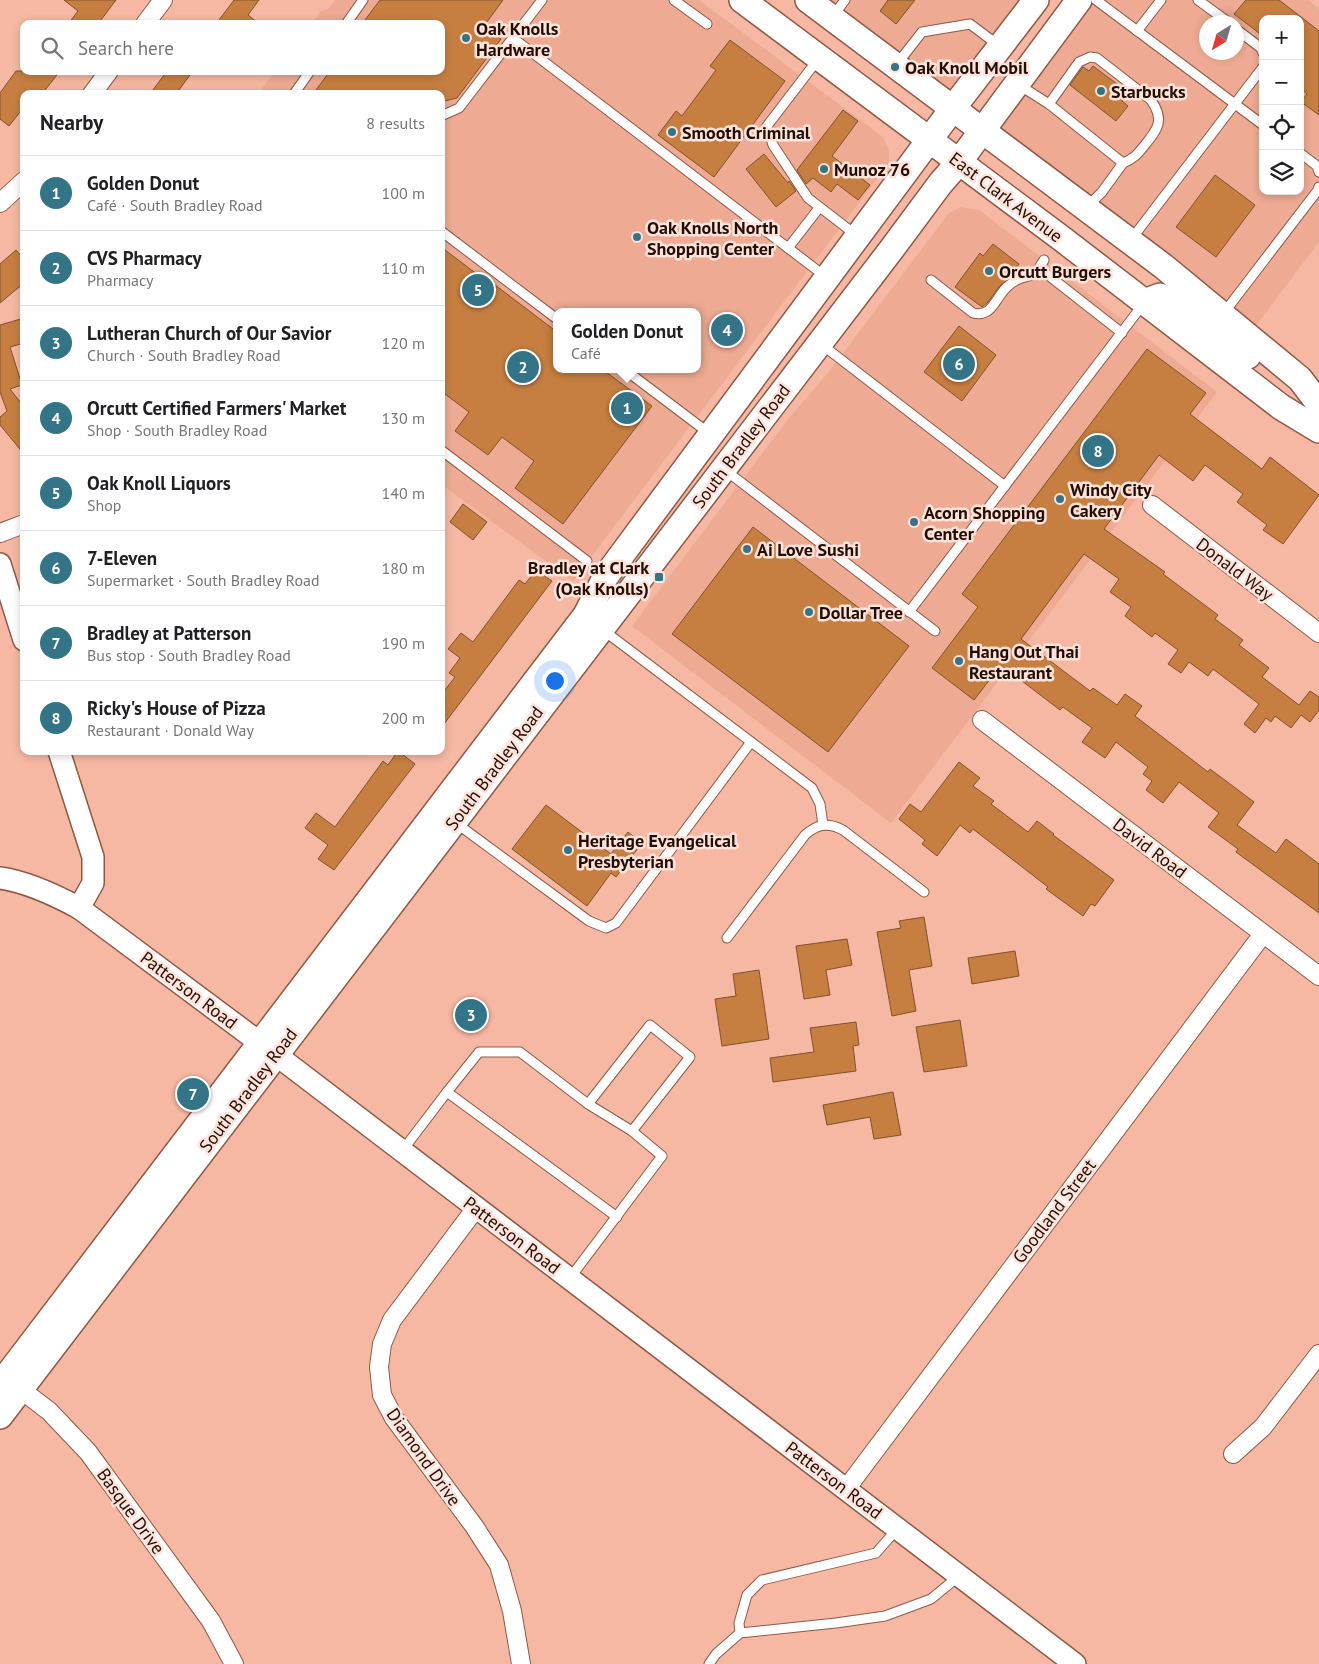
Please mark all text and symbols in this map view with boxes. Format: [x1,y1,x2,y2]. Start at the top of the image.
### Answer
north arrow [1199,15,1244,60]
map controls [1259,15,1304,195]
button: + [1259,15,1304,60]
place label: Oak Knolls Hardware [476,17,559,61]
search box [20,20,445,75]
marker: Oak Knolls Hardware [460,32,472,44]
icon: search [38,34,66,62]
text: Search here [78,36,174,60]
place label: Oak Knoll Mobil [905,56,1029,79]
button: − [1259,60,1304,105]
marker: Oak Knoll Mobil [889,61,901,73]
place label: Starbucks [1111,80,1186,103]
marker: Starbucks [1095,85,1107,97]
button: locate [1259,105,1304,150]
text: Nearby [40,109,103,136]
text: 8 results [366,113,425,133]
place label: Smooth Criminal [682,121,811,144]
marker: Smooth Criminal [666,126,678,138]
street label: East Clark Avenue [945,147,1067,247]
button: layers [1259,150,1304,195]
place label: Munoz 76 [834,158,910,181]
marker: Munoz 76 [818,163,830,175]
text: Golden Donut [87,171,199,195]
text: 1 [51,183,61,203]
text: 100 m [382,183,425,203]
text: Café · South Bradley Road [87,195,263,215]
place label: Oak Knolls North Shopping Center [647,216,778,260]
marker: Oak Knolls North Shopping Center [631,231,643,243]
text: CVS Pharmacy [87,246,202,270]
text: 2 [51,258,61,278]
text: 110 m [382,258,425,278]
place label: Orcutt Burgers [999,260,1112,283]
marker: Orcutt Burgers [983,265,995,277]
text: Pharmacy [87,270,153,290]
pin: 5 [462,271,494,309]
popup [553,308,701,373]
pin: 4 [711,311,743,349]
text: Golden Donut [571,319,683,343]
text: Lutheran Church of Our Savior [87,321,332,345]
text: 3 [51,333,61,353]
text: 120 m [382,333,425,353]
text: Café [571,343,601,363]
text: Church · South Bradley Road [87,345,281,365]
pin: 6 [943,345,975,383]
pin: 2 [507,348,539,386]
street label: South Bradley Road [687,379,795,513]
pin: 1 [611,389,643,427]
text: Orcutt Certified Farmers' Market [87,396,346,420]
text: 4 [51,408,61,428]
text: 130 m [382,408,425,428]
text: Shop · South Bradley Road [87,420,267,440]
pin: 8 [1082,432,1114,470]
text: Oak Knoll Liquors [87,471,231,495]
place label: Windy City Cakery [1070,478,1152,522]
text: 5 [51,483,61,503]
text: 140 m [382,483,425,503]
marker: Windy City Cakery [1054,493,1066,505]
text: Shop [87,495,121,515]
place label: Acorn Shopping Center [924,501,1045,545]
marker: Acorn Shopping Center [908,516,920,528]
street label: Donald Way [1192,532,1279,606]
place label: Ai Love Sushi [757,538,859,561]
marker: Ai Love Sushi [741,543,753,555]
text: 7-Eleven [87,546,157,570]
place label: Bradley at Clark (Oak Knolls) [528,556,649,600]
text: 6 [51,558,61,578]
text: 180 m [382,558,425,578]
text: Supermarket · South Bradley Road [87,570,320,590]
marker: Bradley at Clark (Oak Knolls) [653,571,665,583]
place label: Dollar Tree [819,601,903,624]
marker: Dollar Tree [803,606,815,618]
text: Bradley at Patterson [87,621,251,645]
text: 7 [51,633,61,653]
text: 190 m [382,633,425,653]
place label: Hang Out Thai Restaurant [969,640,1079,684]
text: Bus stop · South Bradley Road [87,645,291,665]
marker: Hang Out Thai Restaurant [953,655,965,667]
your location [542,668,568,694]
text: Ricky's House of Pizza [87,696,266,720]
street label: South Bradley Road [440,701,548,835]
text: 8 [51,708,61,728]
text: 200 m [382,708,425,728]
text: Restaurant · Donald Way [87,720,254,740]
street label: David Road [1108,813,1192,883]
place label: Heritage Evangelical Presbyterian [578,829,737,873]
marker: Heritage Evangelical Presbyterian [562,844,574,856]
street label: Patterson Road [136,946,242,1034]
pin: 3 [455,996,487,1034]
street label: South Bradley Road [194,1023,302,1157]
pin: 7 [177,1075,209,1113]
street label: Goodland Street [1007,1154,1101,1268]
street label: Patterson Road [459,1191,565,1279]
street label: Diamond Drive [382,1404,466,1510]
street label: Patterson Road [781,1436,887,1524]
street label: Basque Drive [92,1464,170,1558]

